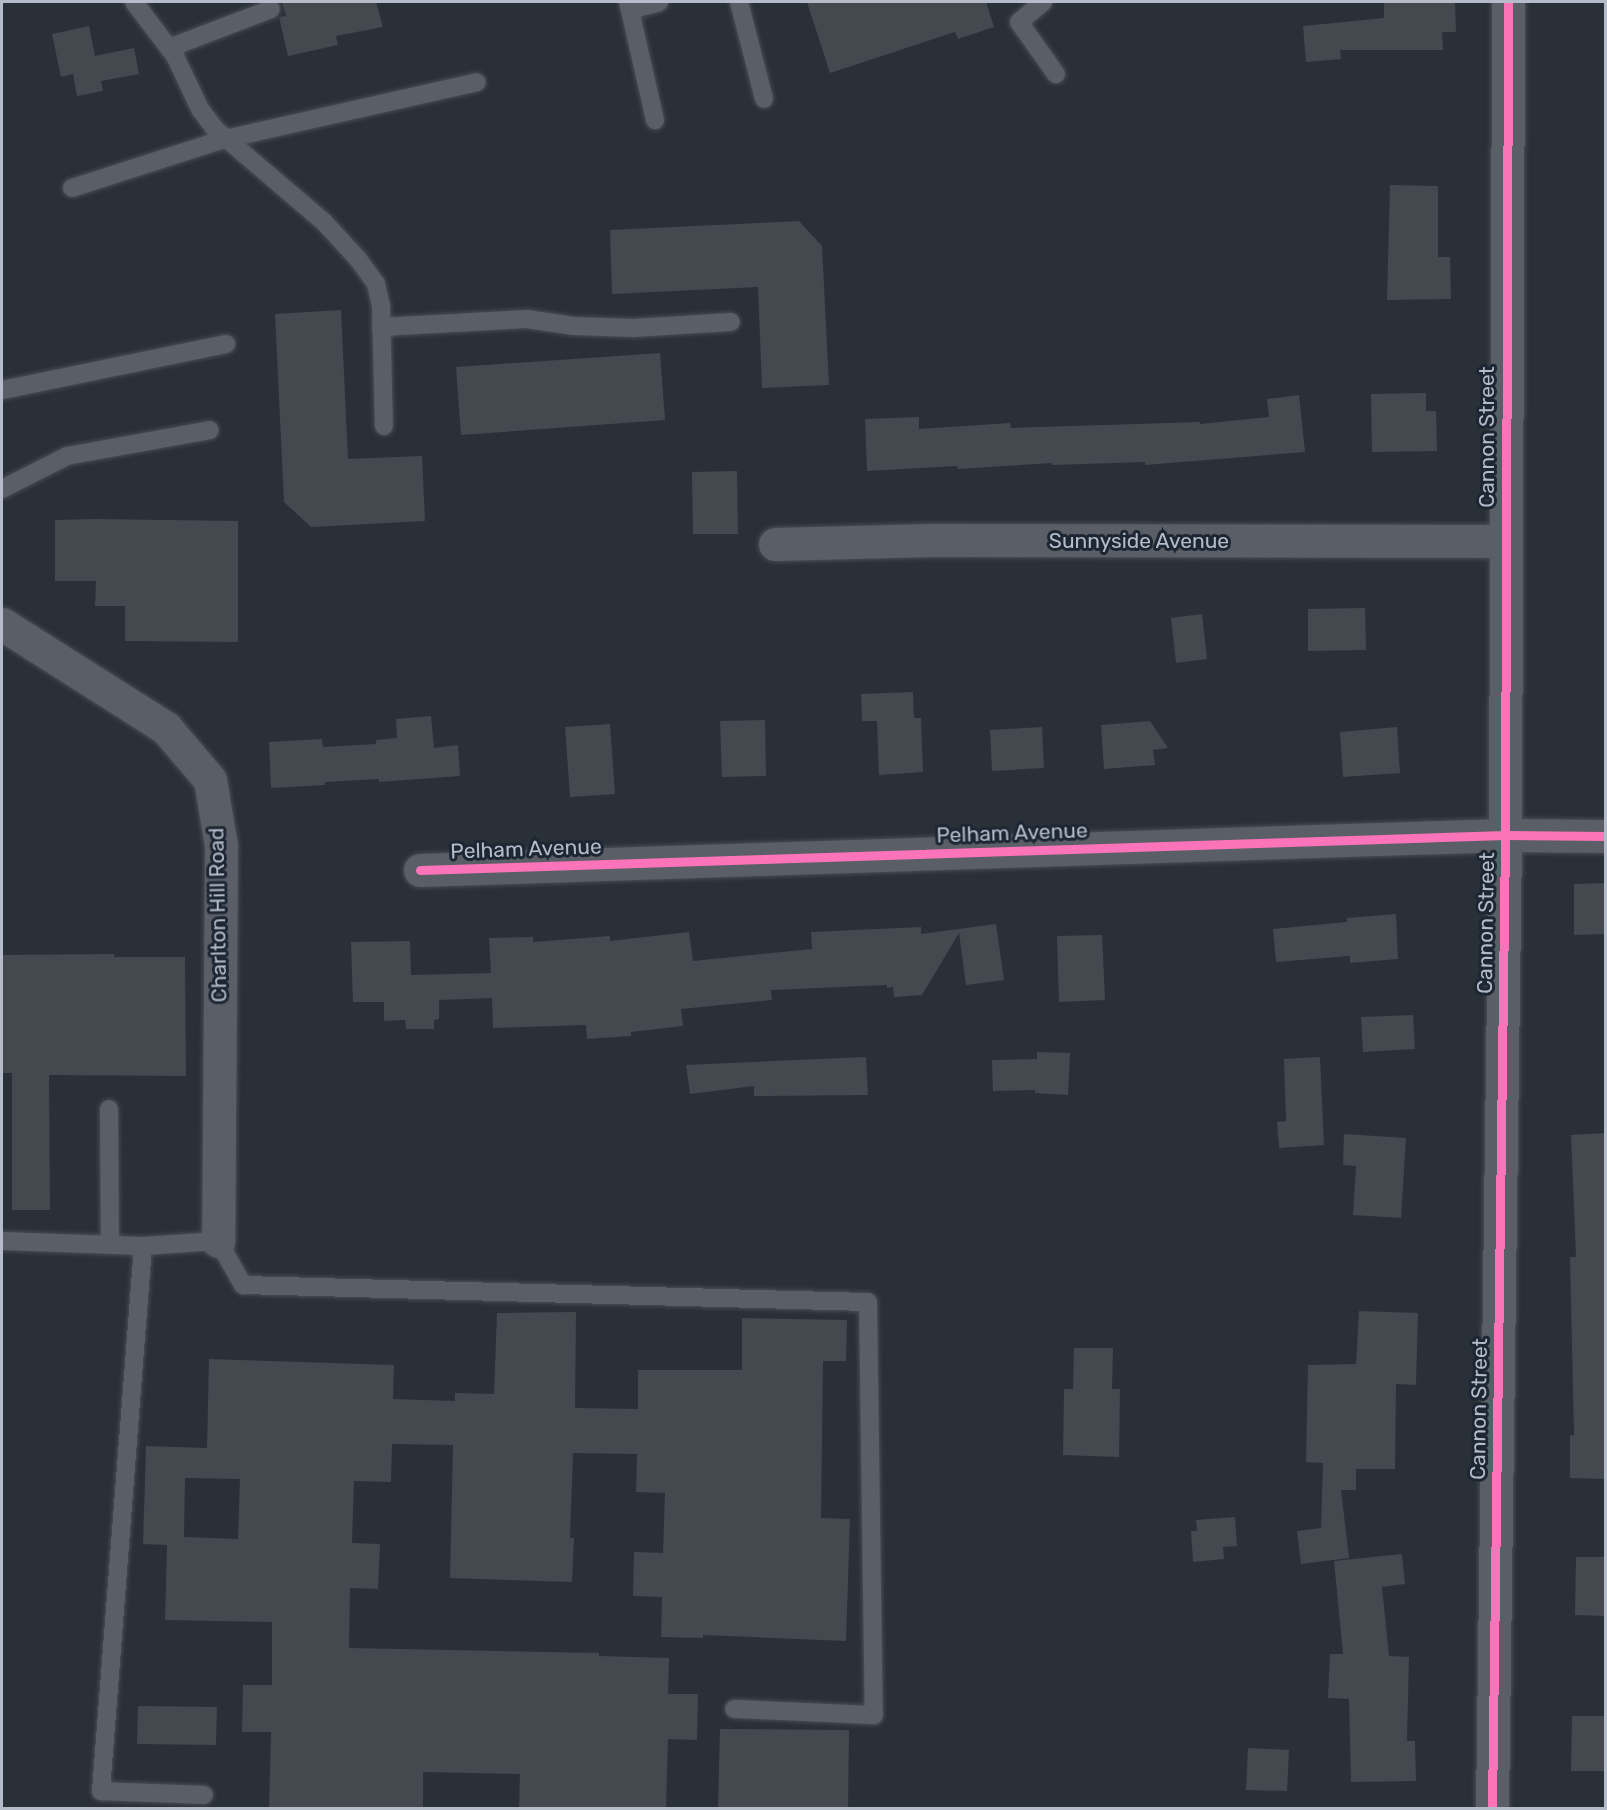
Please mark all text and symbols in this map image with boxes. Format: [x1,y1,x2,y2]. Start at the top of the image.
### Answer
street label: Cannon Street [1474,366,1500,508]
street label: Sunnyside Avenue [1049,528,1229,554]
street label: Pelham Avenue [936,818,1088,848]
street label: Charlton Hill Road [204,827,232,1003]
street label: Pelham Avenue [450,834,602,864]
street label: Cannon Street [1472,852,1500,994]
street label: Cannon Street [1465,1338,1493,1480]

